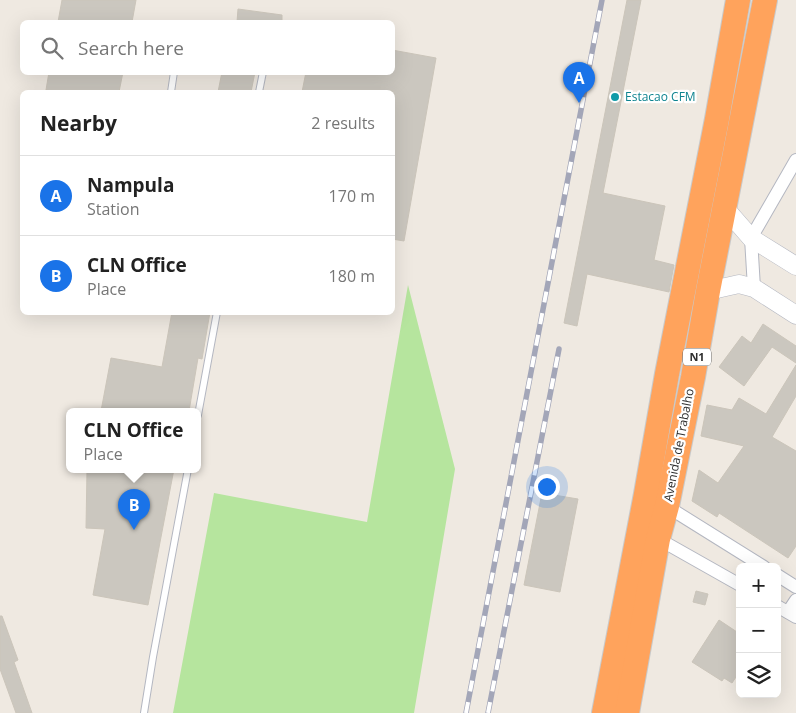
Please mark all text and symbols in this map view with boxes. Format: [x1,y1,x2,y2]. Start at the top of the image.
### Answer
search box [20,20,395,75]
icon: search [38,34,66,62]
text: Search here [78,35,184,61]
pin: A [563,62,595,103]
place label: Estacao CFM [625,88,696,105]
marker: Estacao CFM [609,91,621,103]
text: Nearby [40,109,117,137]
text: 2 results [311,112,375,134]
text: Nampula [87,172,174,198]
text: A [50,185,62,207]
text: 170 m [329,185,375,207]
text: Station [87,198,140,220]
text: CLN Office [87,252,187,278]
text: B [51,265,61,287]
text: 180 m [329,265,375,287]
text: Place [87,278,126,300]
road number: N1 [683,348,711,366]
street label: Avenida de Trabalho [659,387,698,503]
popup [66,408,201,473]
text: CLN Office [84,417,183,443]
text: Place [84,443,123,465]
your location [534,474,560,500]
pin: B [118,489,150,530]
map controls [736,563,781,698]
button: + [736,563,781,608]
button: − [736,608,781,653]
button: layers [736,653,781,698]

